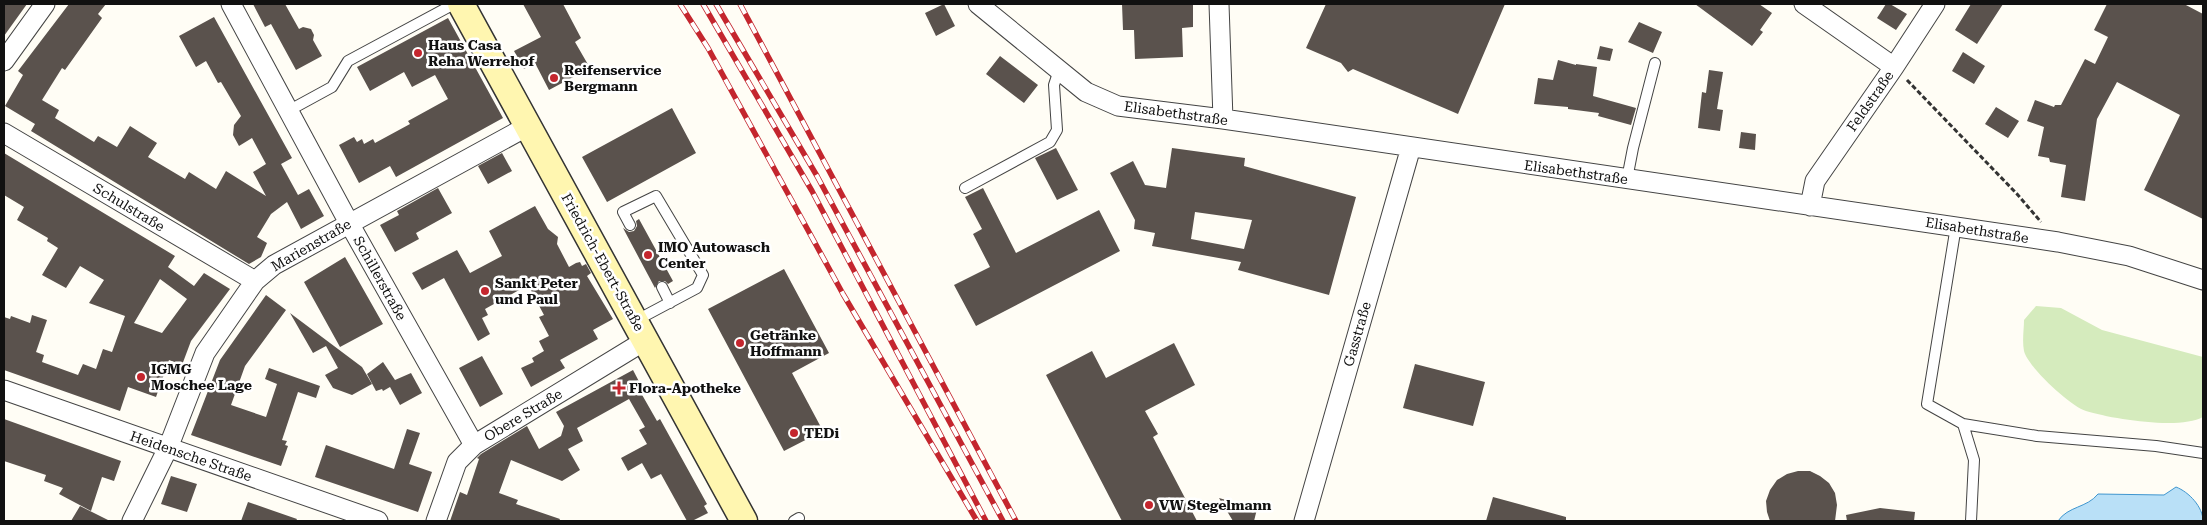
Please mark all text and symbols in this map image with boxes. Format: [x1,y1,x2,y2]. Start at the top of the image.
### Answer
place label: Haus Casa Reha Werrehof [428,37,536,69]
marker: Haus Casa Reha Werrehof [412,47,424,59]
place label: Reifenservice Bergmann [564,62,662,94]
street label: Feldstraße [1843,67,1897,134]
marker: Reifenservice Bergmann [548,72,560,84]
street label: Elisabethstraße [1123,98,1229,128]
street label: Elisabethstraße [1523,157,1629,187]
street label: Schulstraße [90,179,168,235]
street label: Friedrich-Ebert-Straße [558,190,648,334]
street label: Elisabethstraße [1924,214,2030,246]
street label: Marienstraße [268,216,354,274]
street label: Schillerstraße [350,233,410,323]
place label: IMO Autowasch Center [658,239,771,271]
marker: IMO Autowasch Center [642,249,654,261]
place label: Sankt Peter und Paul [495,275,578,307]
marker: Sankt Peter und Paul [479,285,491,297]
street label: Gasstraße [1340,299,1374,368]
place label: Getränke Hoffmann [750,327,822,359]
marker: Getränke Hoffmann [734,337,746,349]
place label: IGMG Moschee Lage [151,361,252,393]
marker: IGMG Moschee Lage [135,371,147,383]
place label: Flora-Apotheke [629,380,741,396]
marker: Flora-Apotheke [613,382,625,394]
street label: Obere Straße [481,385,565,445]
place label: TEDi [804,425,839,441]
marker: TEDi [788,427,800,439]
street label: Heidensche Straße [128,428,254,484]
place label: VW Stegelmann [1159,497,1272,513]
marker: VW Stegelmann [1143,499,1155,511]

